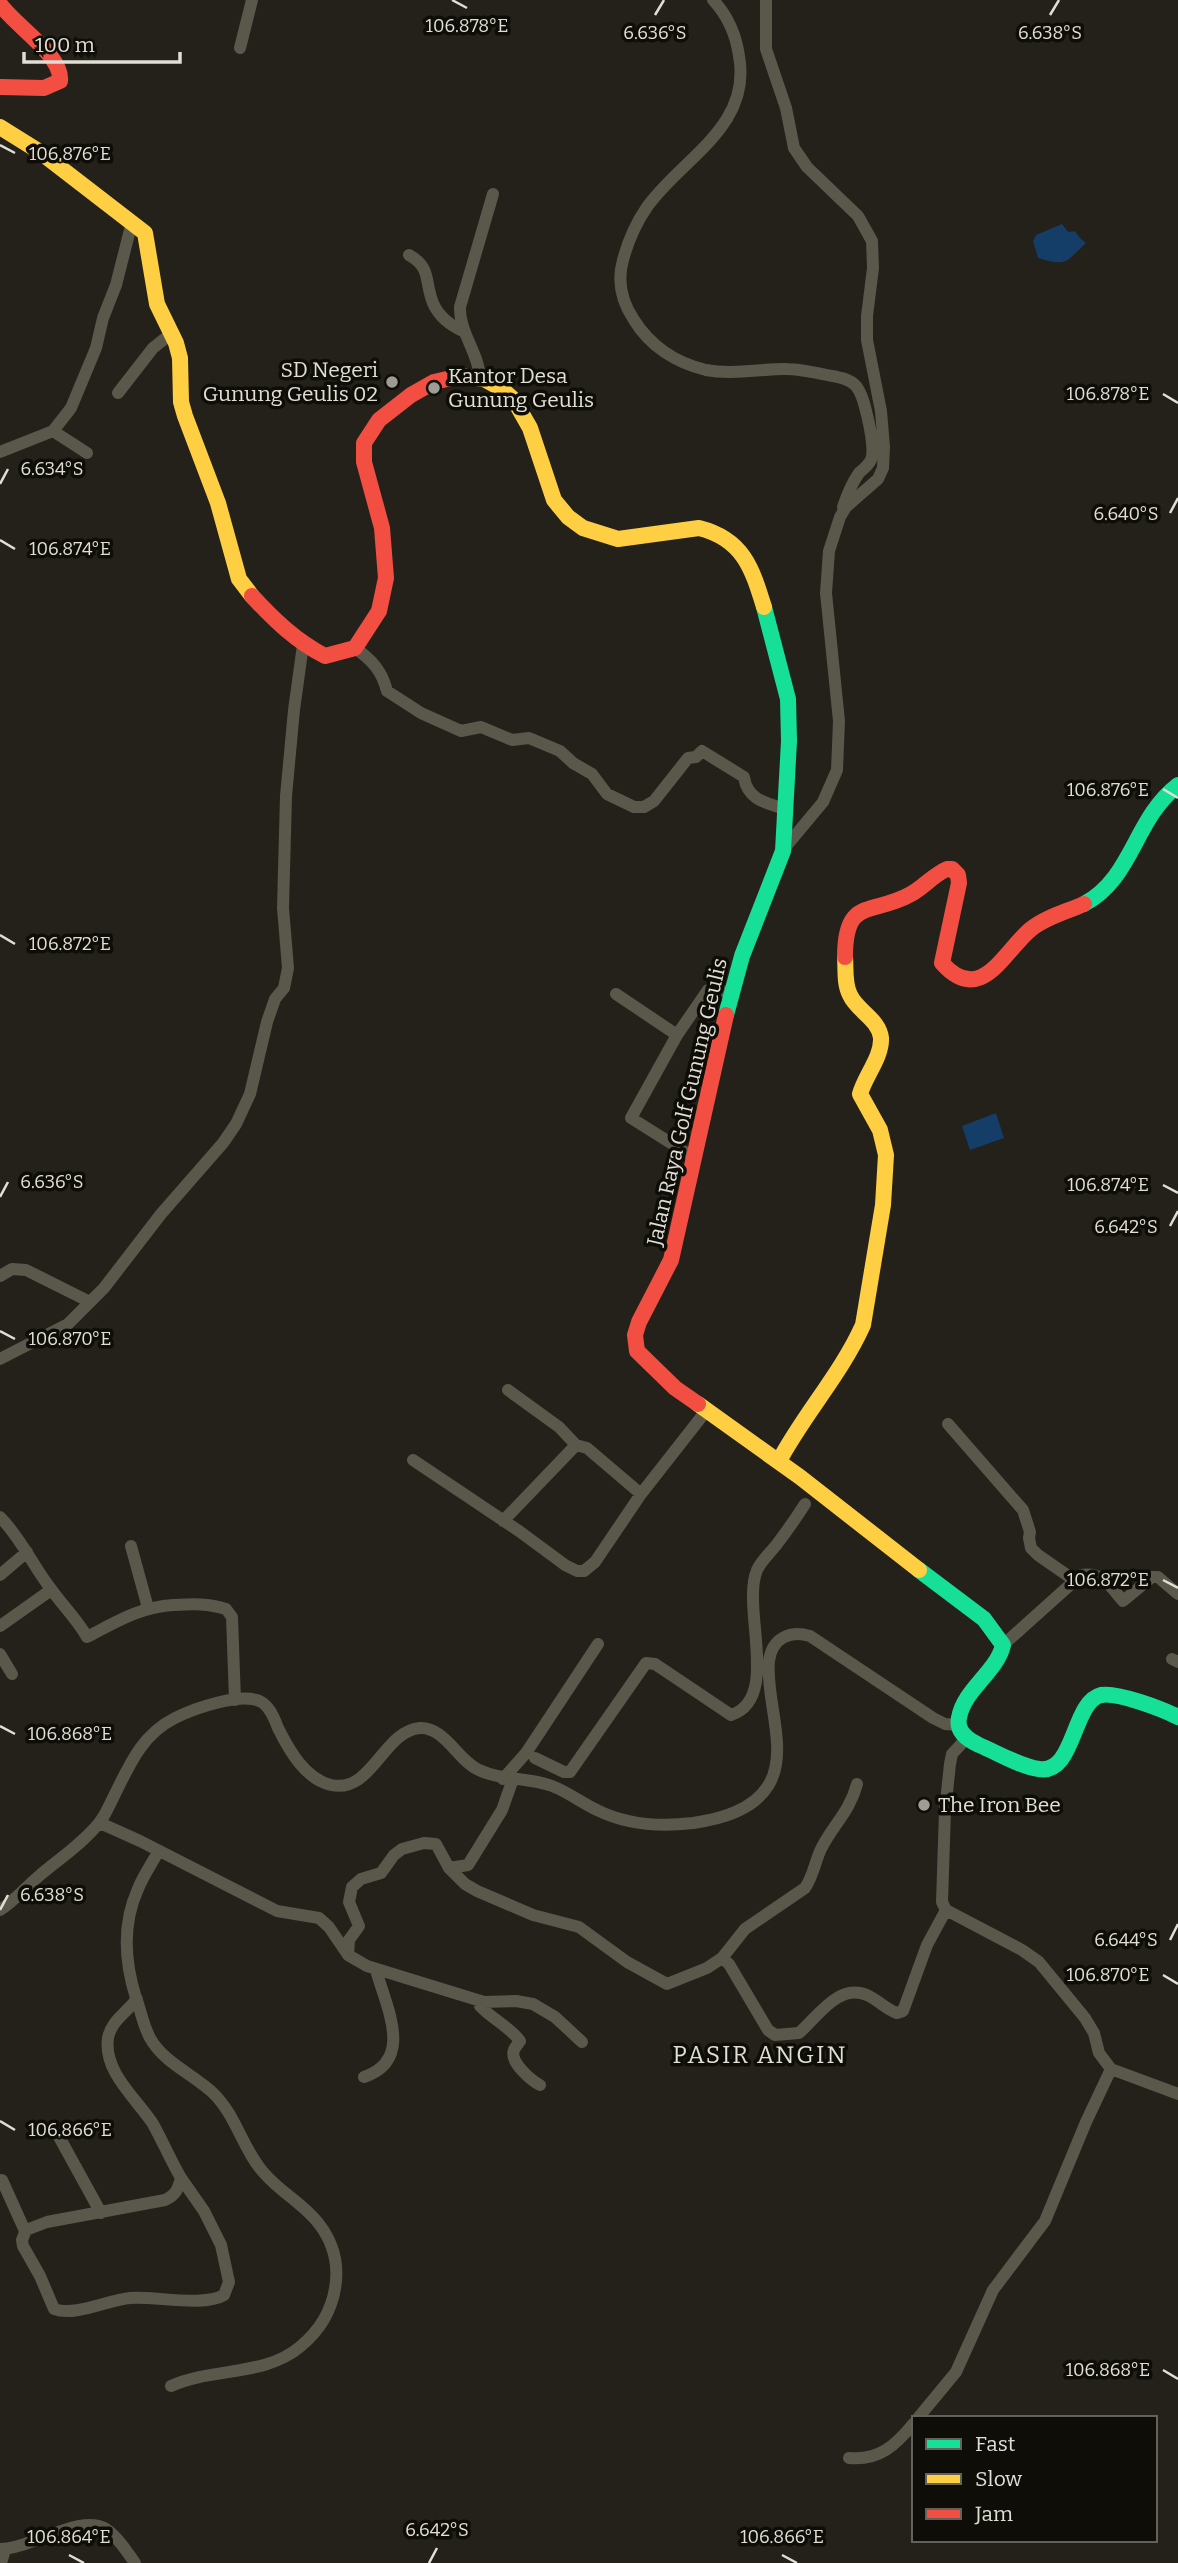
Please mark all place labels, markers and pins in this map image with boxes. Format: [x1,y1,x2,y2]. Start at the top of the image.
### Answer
place label: SD Negeri Gunung Geulis 02 [203,357,378,407]
place label: Kantor Desa Gunung Geulis [448,363,594,413]
marker: SD Negeri Gunung Geulis 02 [384,374,400,390]
marker: Kantor Desa Gunung Geulis [426,380,442,396]
place label: The Iron Bee [938,1792,1061,1818]
marker: The Iron Bee [916,1797,932,1813]

